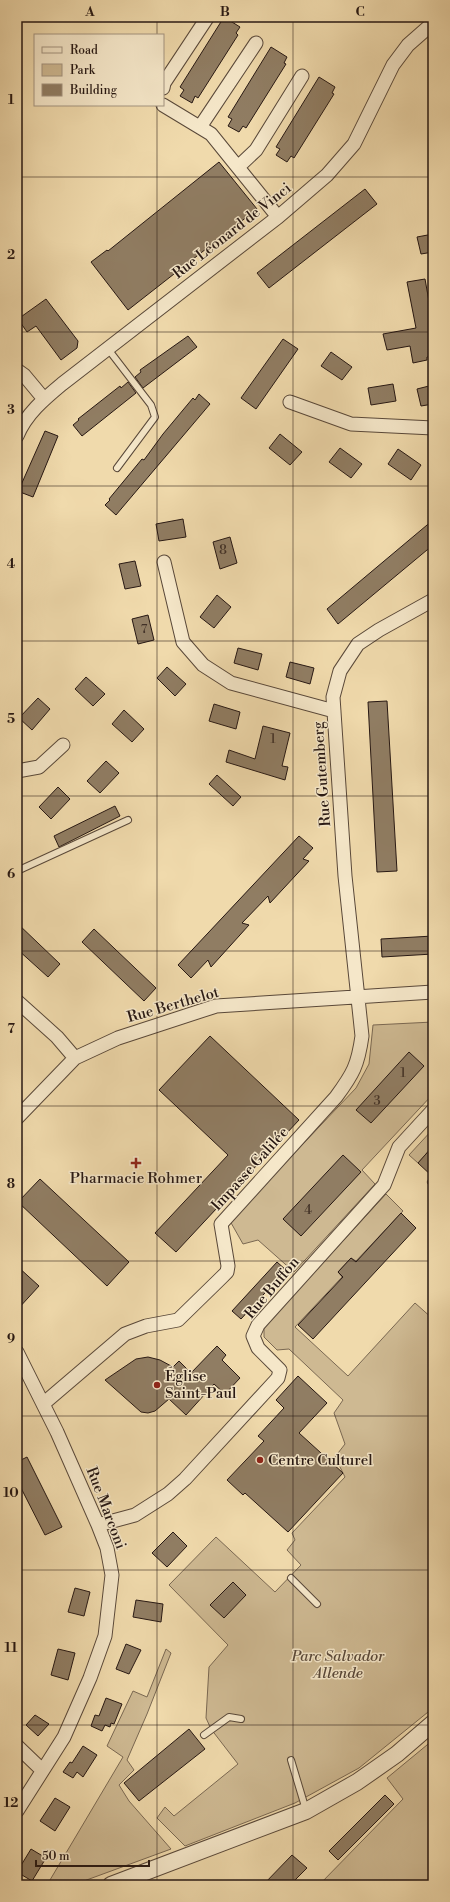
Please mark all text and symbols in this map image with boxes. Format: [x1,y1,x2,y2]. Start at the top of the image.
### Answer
text: A [84,4,95,20]
text: B [220,4,230,20]
text: C [355,4,365,20]
legend [34,34,164,106]
text: Road [70,43,98,58]
text: Park [70,63,96,78]
text: Building [69,83,118,98]
text: 1 [8,92,15,108]
street label: Rue Léonard de Vinci [169,179,295,283]
text: 2 [7,247,15,263]
text: 3 [7,402,15,418]
house number: 8 [219,542,227,558]
text: 4 [7,556,16,572]
house number: 7 [141,621,148,637]
text: 5 [7,711,15,727]
street label: Rue Gutemberg [309,721,335,827]
house number: 1 [270,731,276,747]
text: 6 [7,866,15,882]
street label: Rue Berthelot [125,983,222,1027]
text: 7 [7,1021,15,1037]
house number: 1 [400,1065,406,1081]
house number: 3 [373,1093,381,1109]
street label: Impasse Galilée [207,1123,293,1215]
marker: Pharmacie Rohmer [131,1158,141,1168]
place label: Pharmacie Rohmer [70,1169,203,1188]
text: 8 [7,1176,15,1192]
house number: 4 [304,1202,312,1218]
street label: Rue Buffon [240,1253,304,1323]
text: 9 [7,1331,15,1347]
place label: Église Saint-Paul [165,1366,237,1403]
marker: Église Saint-Paul [152,1380,162,1390]
place label: Centre Culturel [268,1451,373,1470]
marker: Centre Culturel [255,1455,265,1465]
street label: Rue Marconi [82,1464,130,1552]
text: 10 [3,1485,19,1501]
text: 11 [5,1640,18,1656]
park label: Parc Salvador Allende [291,1647,385,1683]
text: 12 [4,1795,18,1811]
scale bar [36,1842,149,1868]
text: 50 m [42,1849,70,1864]

